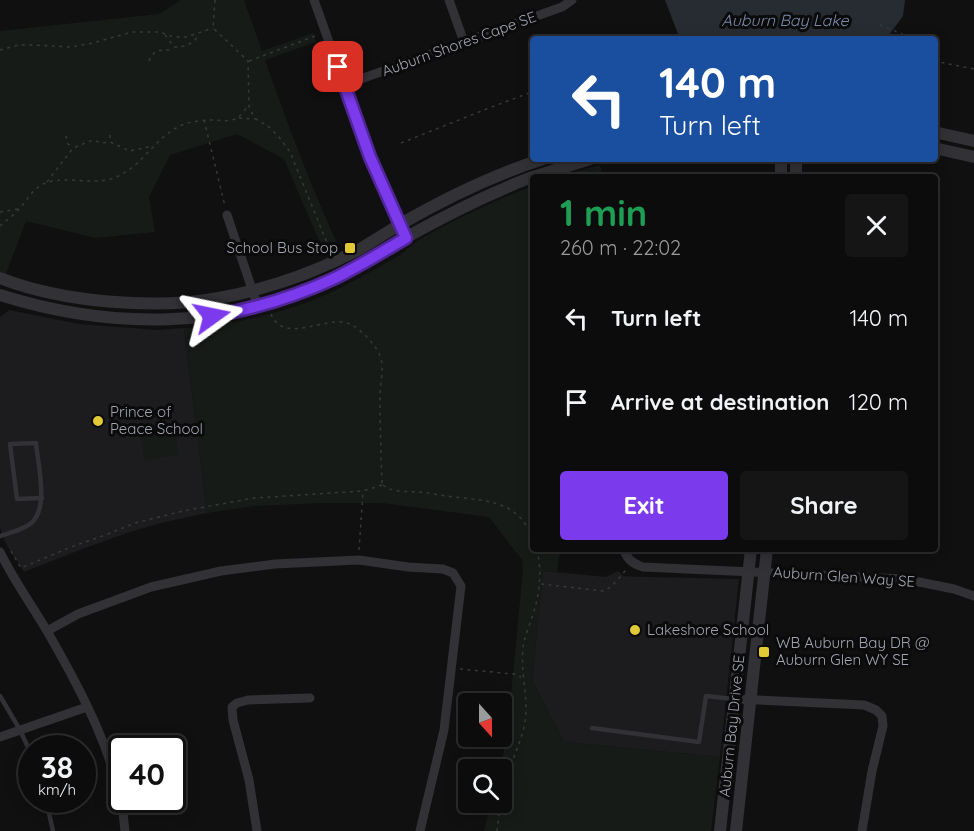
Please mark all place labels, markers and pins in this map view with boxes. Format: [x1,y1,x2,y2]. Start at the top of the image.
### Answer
pin [312,41,363,92]
place label: School Bus Stop [227,238,338,257]
marker: School Bus Stop [343,241,357,255]
place label: Prince of Peace School [110,402,203,438]
marker: Prince of Peace School [91,414,105,428]
place label: Lakeshore School [647,620,769,639]
marker: Lakeshore School [628,623,642,637]
place label: WB Auburn Bay DR @ Auburn Glen WY SE [776,633,930,669]
marker: WB Auburn Bay DR @ Auburn Glen WY SE [757,645,771,659]

